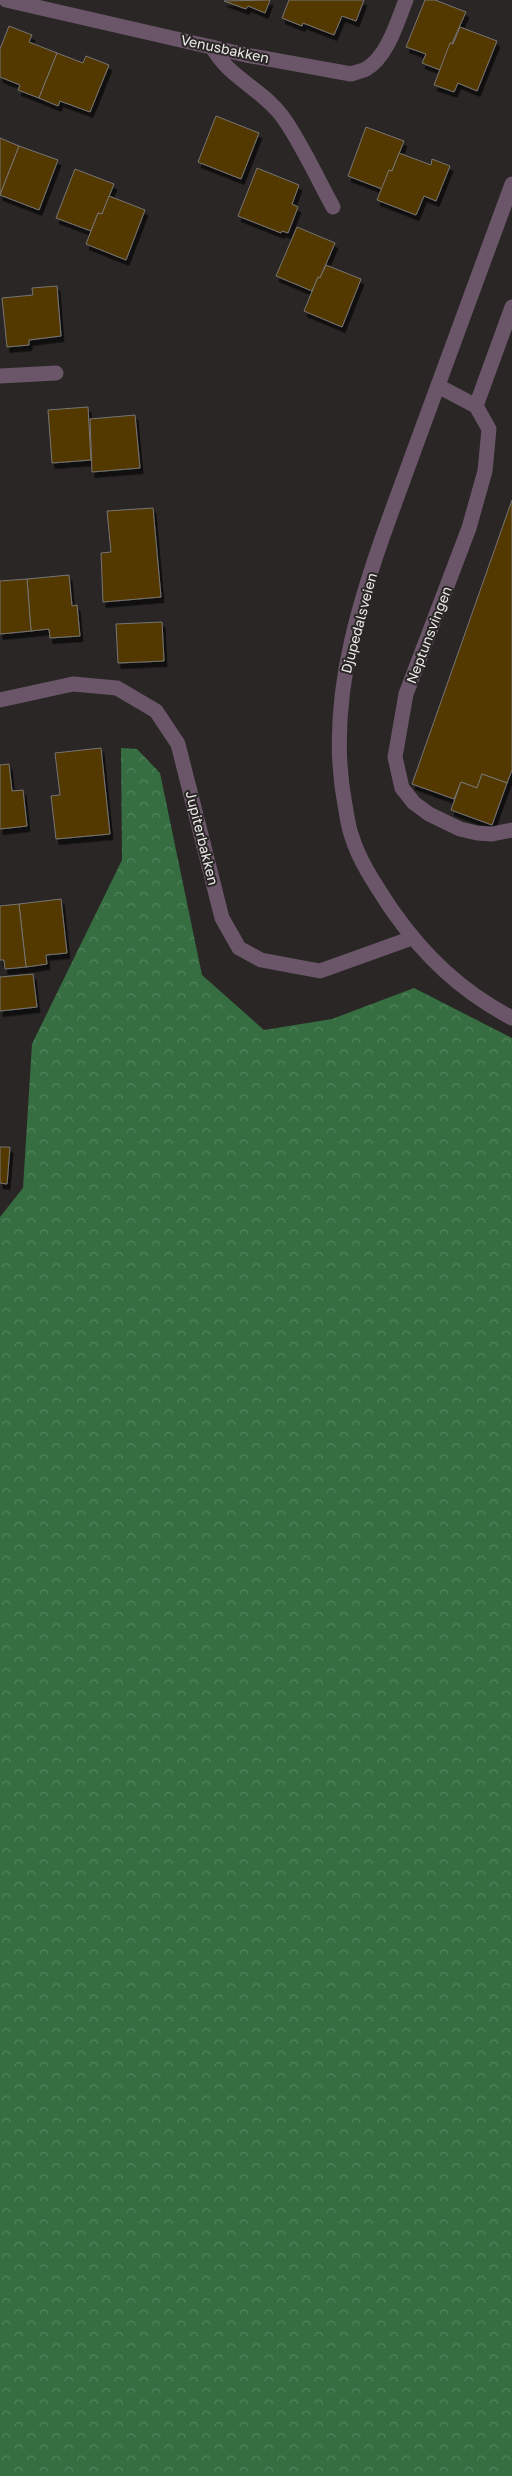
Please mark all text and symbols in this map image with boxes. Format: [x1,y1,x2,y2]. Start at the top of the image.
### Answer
street label: Venusbakken [179,31,271,66]
street label: Djupedalsveien [337,571,380,675]
street label: Neptunsvingen [402,584,455,686]
street label: Jupiterbakken [183,789,222,887]

